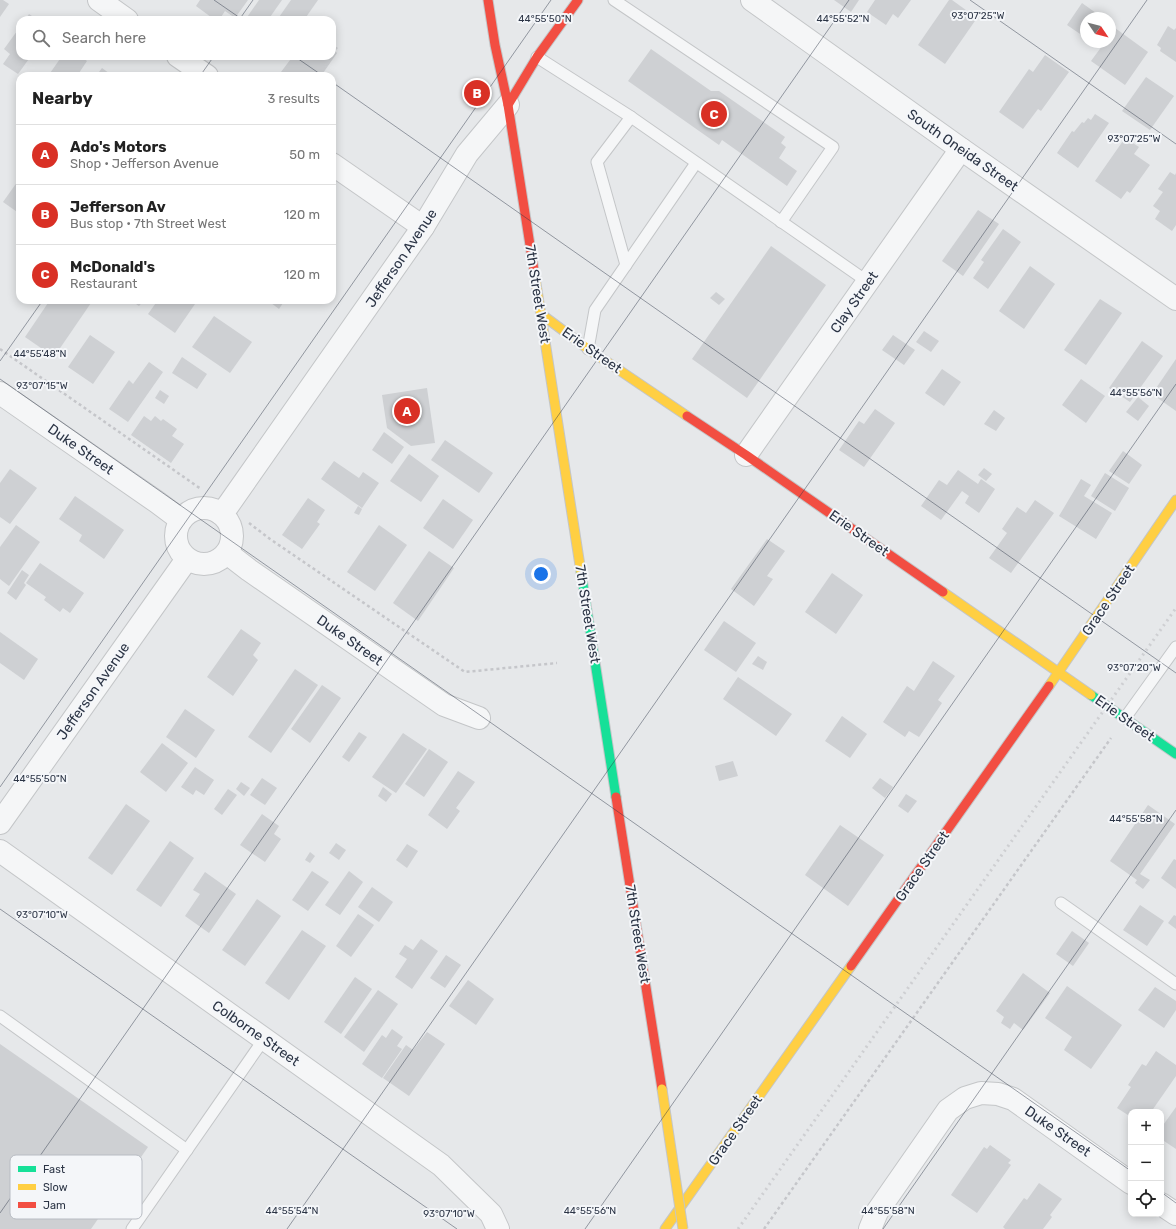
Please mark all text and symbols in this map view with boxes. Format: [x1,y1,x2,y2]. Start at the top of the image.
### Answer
text: 93°07'25"W [952,10,1004,22]
north arrow [1080,12,1116,48]
text: 44°55'50"N [518,13,572,25]
text: 44°55'52"N [817,13,869,25]
search box [16,16,336,60]
icon: search [30,27,52,49]
text: Search here [62,29,146,47]
pin: B [464,78,490,108]
text: Nearby [32,88,93,108]
text: 3 results [268,91,320,106]
pin: C [701,99,727,129]
street label: South Oneida Street [904,106,1022,195]
text: 93°07'25"W [1108,133,1160,145]
text: Ado's Motors [70,138,167,156]
text: A [40,147,50,162]
text: 50 m [289,147,320,162]
text: Shop · Jefferson Avenue [70,156,219,171]
text: Jefferson Av [70,198,166,216]
street label: Jefferson Avenue [362,206,441,311]
text: B [40,207,50,222]
text: 120 m [284,207,320,222]
text: Bus stop · 7th Street West [70,216,226,231]
street label: 7th Street West [521,244,554,345]
text: McDonald's [70,258,155,276]
text: C [40,267,50,282]
text: 120 m [284,267,320,282]
street label: Clay Street [827,268,882,336]
text: Restaurant [70,276,137,291]
street label: Erie Street [559,324,625,377]
text: 44°55'48"N [13,348,67,360]
text: 93°07'15"W [16,380,68,392]
text: 44°55'56"N [1110,387,1162,399]
pin: A [394,396,420,426]
street label: Duke Street [44,420,117,479]
street label: Erie Street [826,507,892,560]
street label: Grace Street [1078,561,1139,639]
your location [531,564,551,584]
street label: 7th Street West [571,564,604,665]
street label: Duke Street [313,611,386,670]
street label: Jefferson Avenue [53,639,133,743]
text: 93°07'20"W [1107,662,1161,674]
street label: Erie Street [1092,692,1158,745]
text: 44°55'50"N [13,773,67,785]
text: 44°55'58"N [1109,813,1163,825]
street label: Grace Street [892,827,953,905]
street label: 7th Street West [621,884,654,985]
text: 93°07'10"W [16,909,68,921]
street label: Colborne Street [209,997,303,1070]
street label: Grace Street [705,1091,766,1169]
street label: Duke Street [1021,1102,1094,1161]
map controls [1128,1109,1164,1217]
button: + [1128,1109,1164,1145]
button: − [1128,1145,1164,1181]
legend [10,1155,142,1219]
text: Fast [43,1163,66,1176]
text: Slow [43,1181,68,1194]
button: locate [1128,1181,1164,1217]
text: Jam [43,1199,66,1212]
text: 44°55'54"N [266,1205,319,1217]
text: 44°55'56"N [564,1205,616,1217]
text: 44°55'58"N [861,1205,915,1217]
text: 93°07'10"W [423,1208,475,1220]

